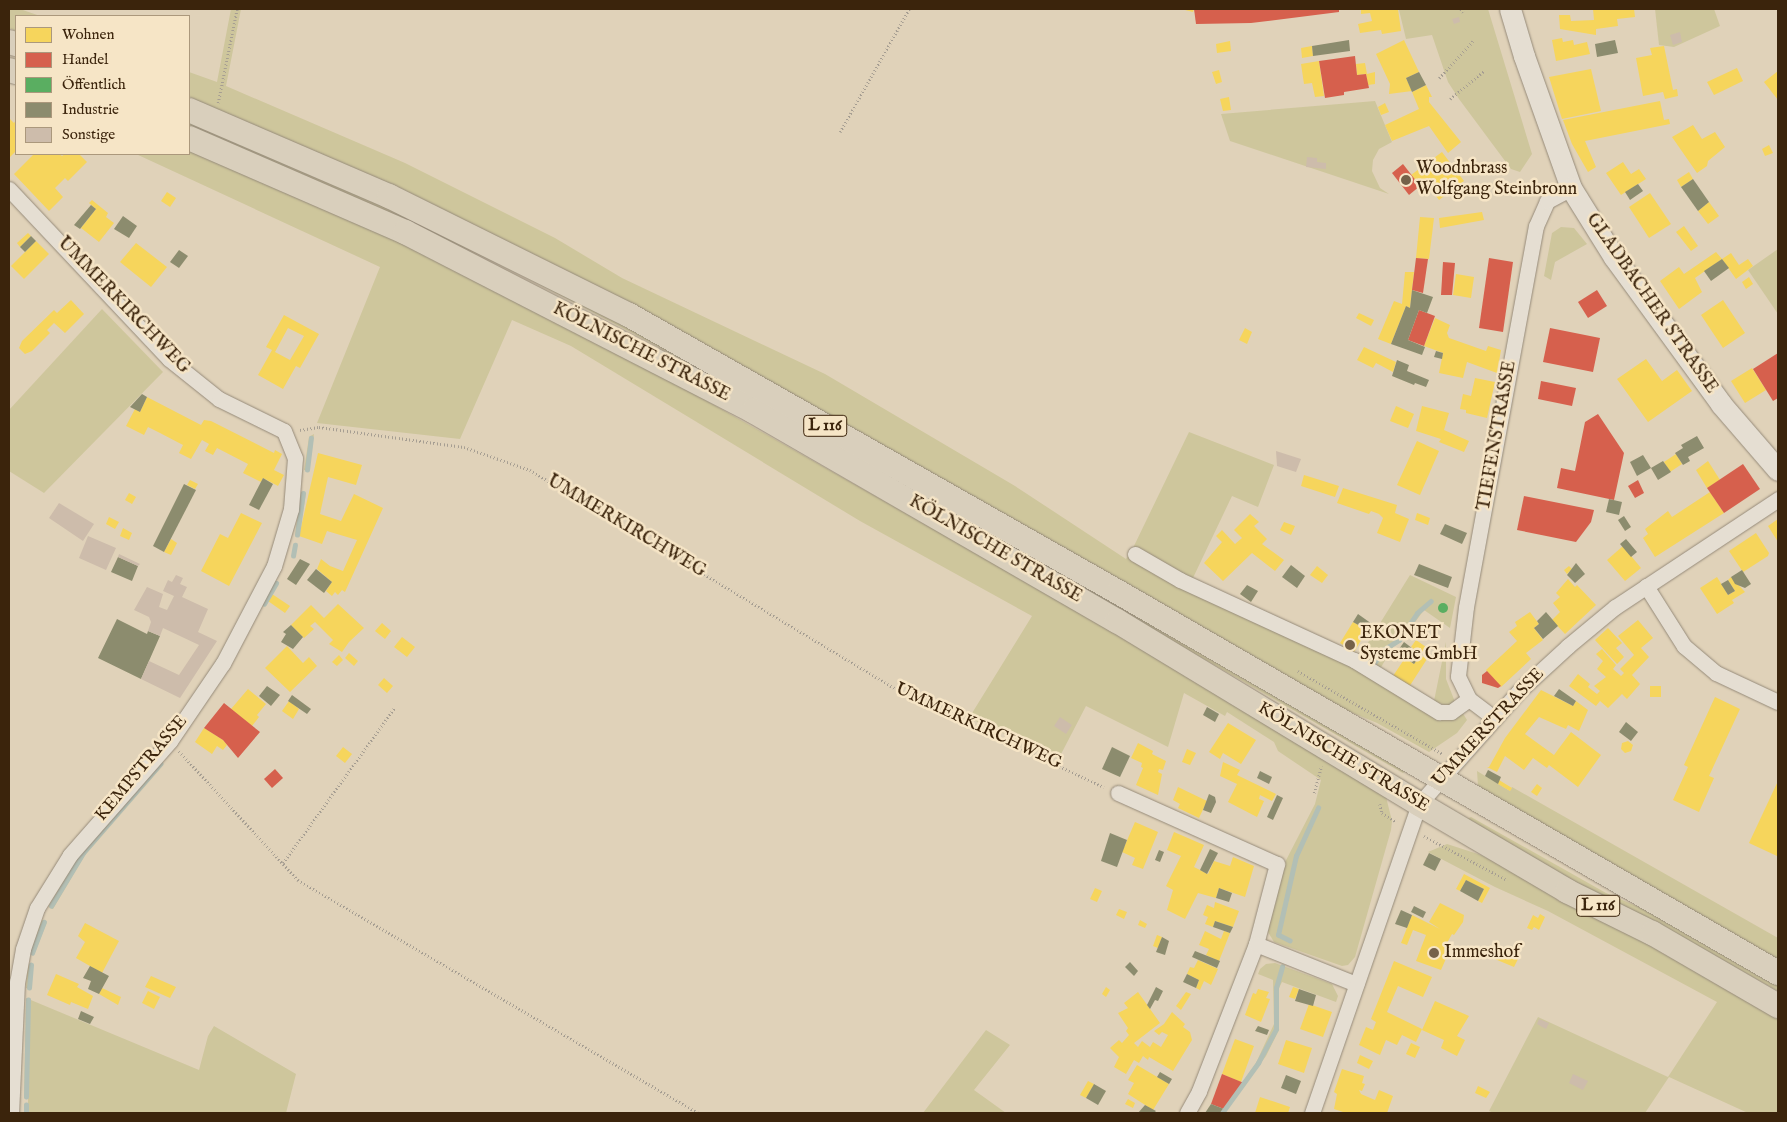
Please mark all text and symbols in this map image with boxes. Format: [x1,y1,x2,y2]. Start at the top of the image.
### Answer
legend [15,15,190,155]
text: Wohnen [62,25,114,44]
text: Handel [62,50,108,69]
text: Öffentlich [62,75,126,94]
text: Industrie [62,100,119,119]
text: Sonstige [62,125,115,144]
place label: Woodnbrass Wolfgang Steinbronn [1416,159,1577,202]
marker: Woodnbrass Wolfgang Steinbronn [1400,174,1412,186]
street label: GLADBACHER STRASSE [1581,210,1721,398]
street label: UMMERKIRCHWEG [52,233,194,379]
street label: KÖLNISCHE STRASSE [549,299,733,407]
street label: TIEFENSTRASSE [1474,359,1522,513]
road number: L 116 [802,412,848,440]
street label: UMMERKIRCHWEG [543,471,709,583]
street label: KÖLNISCHE STRASSE [905,492,1085,608]
place label: EKONET Systeme GmbH [1360,624,1478,666]
marker: EKONET Systeme GmbH [1344,639,1356,651]
street label: UMMERSTRASSE [1429,664,1549,792]
street label: UMMERKIRCHWEG [891,679,1065,775]
street label: KÖLNISCHE STRASSE [1253,698,1433,818]
street label: KEMPSTRASSE [91,712,193,826]
road number: L 116 [1576,892,1620,919]
place label: Immeshof [1444,942,1520,964]
marker: Immeshof [1428,947,1440,959]

